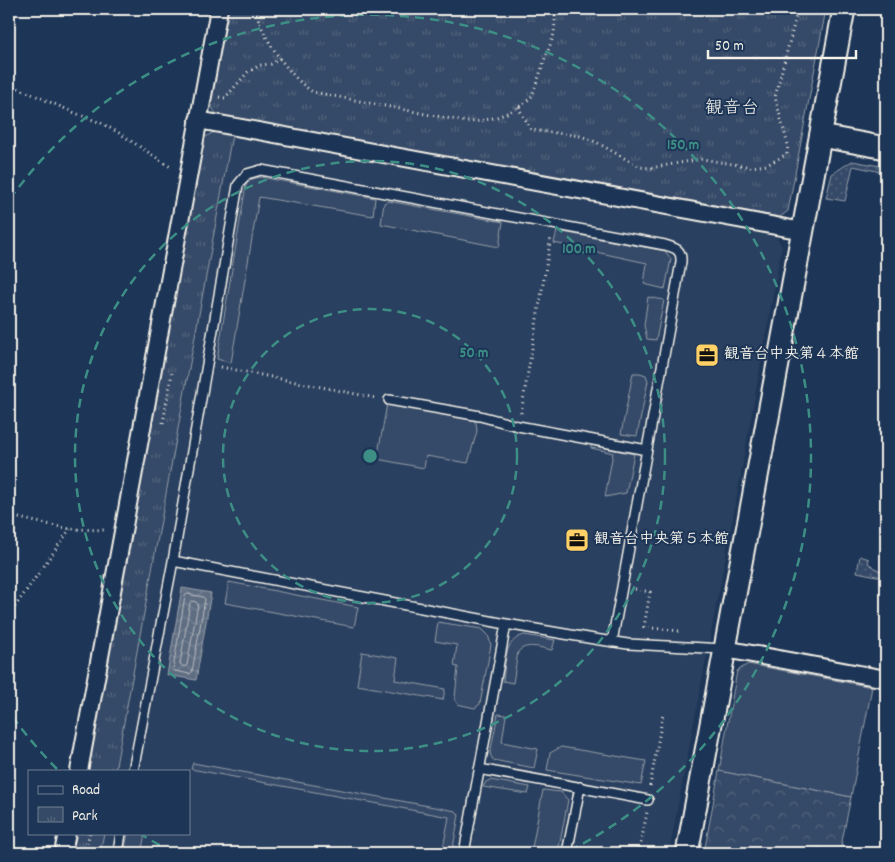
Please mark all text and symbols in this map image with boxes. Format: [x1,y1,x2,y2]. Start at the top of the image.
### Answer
scale bar [708,28,855,60]
text: 50 m [715,36,744,58]
district label: 観音台 [705,97,759,122]
text: 150 m [667,135,699,157]
text: 100 m [562,239,596,261]
office icon: 観音台中央第４本館 [694,342,720,368]
text: 50 m [460,343,488,365]
place label: 観音台中央第４本館 [724,344,859,366]
centre of rings [361,447,379,465]
office icon: 観音台中央第５本館 [564,527,590,553]
place label: 観音台中央第５本館 [594,529,729,551]
legend [28,770,190,834]
text: Road [72,780,100,802]
text: Park [72,806,98,828]

